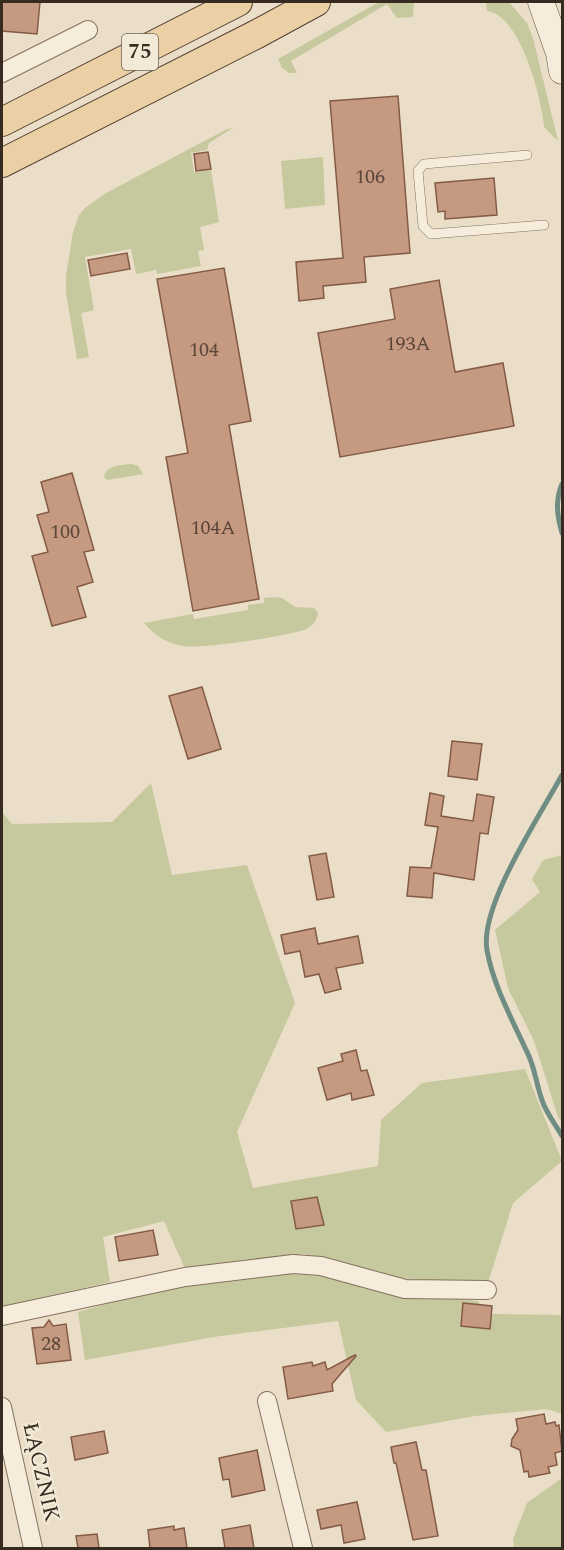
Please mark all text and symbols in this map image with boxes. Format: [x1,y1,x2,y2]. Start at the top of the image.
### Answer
road number: 75 [122,34,158,70]
house number: 106 [355,162,385,192]
house number: 193A [386,329,431,359]
house number: 104 [189,335,219,365]
house number: 104A [191,513,236,543]
house number: 100 [50,517,80,547]
house number: 28 [41,1329,61,1359]
street label: ŁĄCZNIK [14,1419,68,1525]

